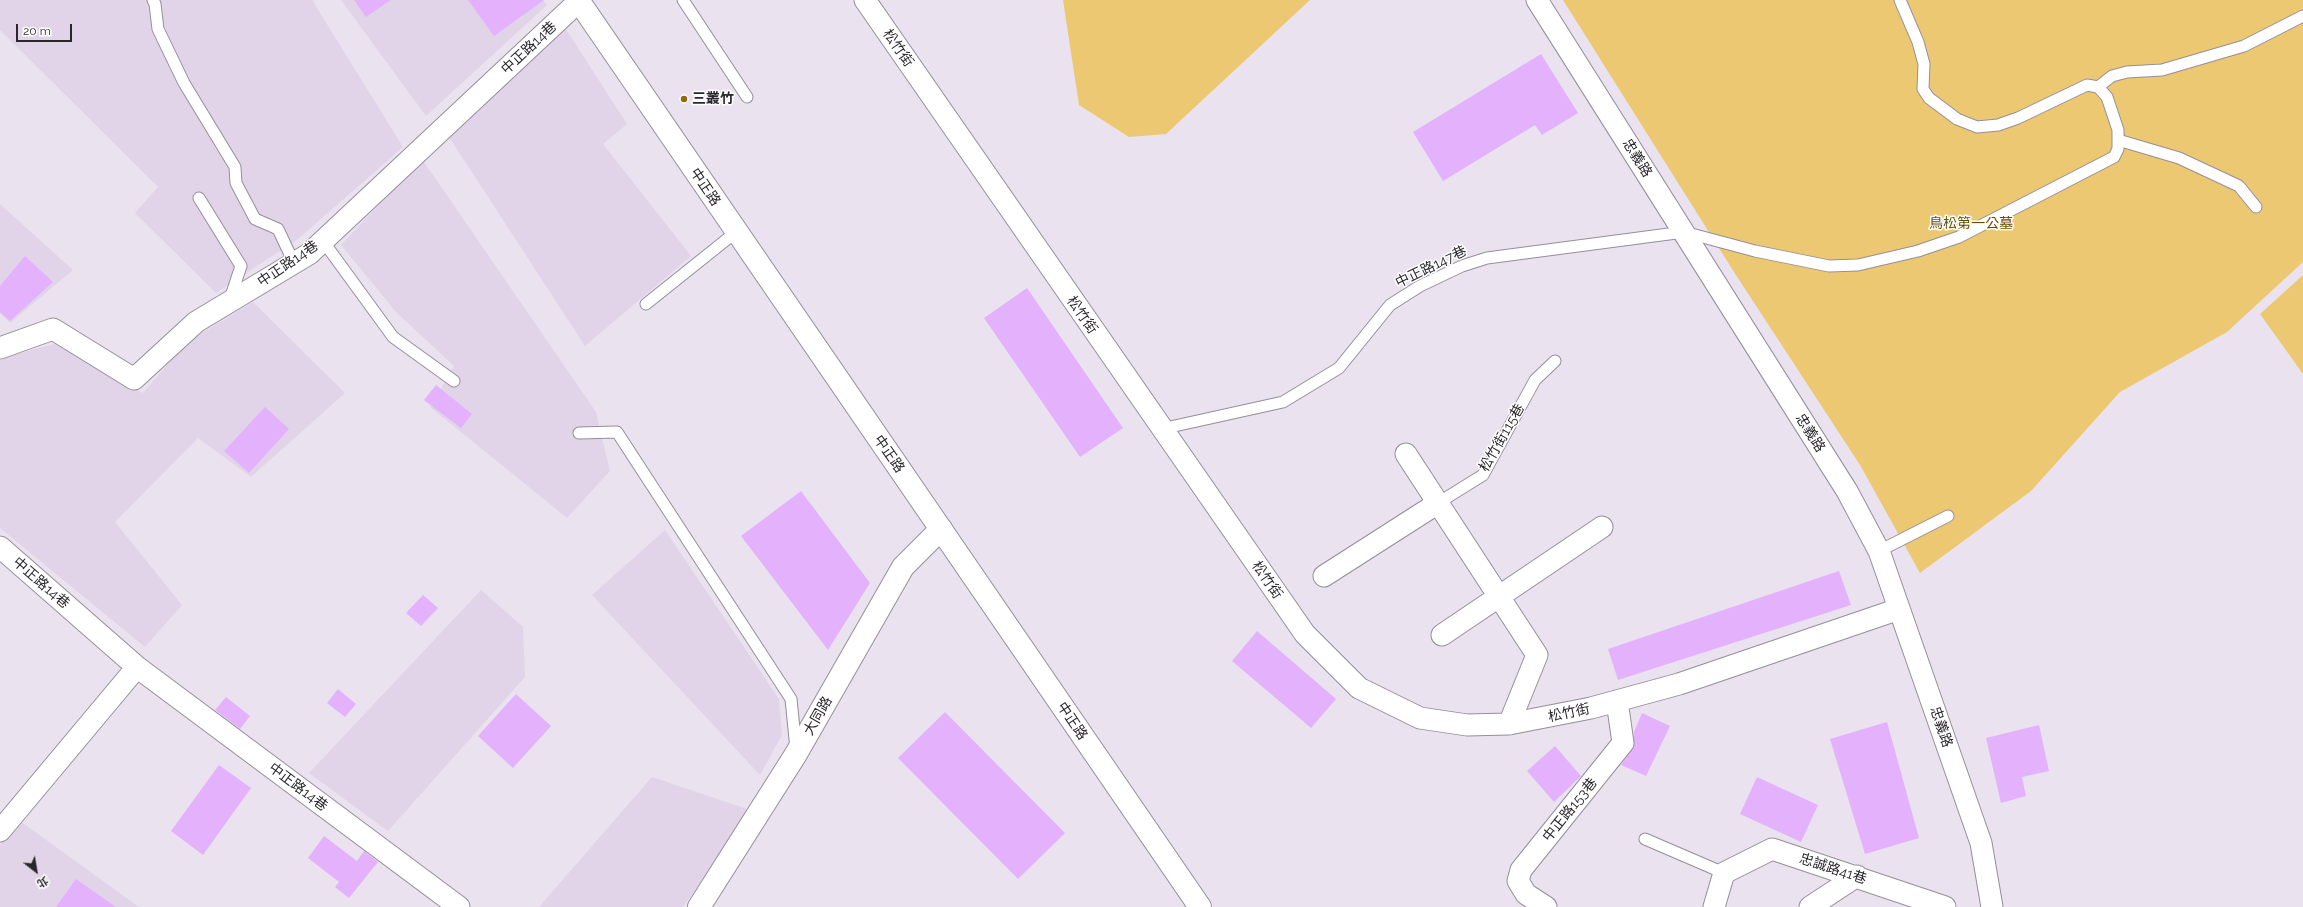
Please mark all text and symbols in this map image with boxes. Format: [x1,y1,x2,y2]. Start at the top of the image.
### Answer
scale bar [18,16,74,42]
street label: 中正路14巷 [498,18,560,78]
text: 20 m [23,24,51,38]
street label: 松竹街 [879,26,917,70]
place label: 三叢竹 [692,91,734,107]
marker: 三叢竹 [679,94,689,104]
street label: 忠義路 [1619,136,1655,180]
street label: 中正路 [686,165,724,209]
park label: 鳥松第一公墓 [1929,216,2013,232]
street label: 中正路14巷 [254,238,322,290]
street label: 中正路147巷 [1393,243,1469,291]
street label: 松竹街 [1063,293,1101,337]
street label: 松竹街115巷 [1476,401,1528,475]
street label: 忠義路 [1792,411,1828,455]
street label: 中正路 [870,432,908,476]
street label: 中正路14巷 [9,554,73,612]
street label: 松竹街 [1248,558,1286,602]
street label: 大同路 [800,694,836,738]
street label: 中正路 [1053,699,1091,743]
street label: 松竹街 [1547,700,1591,726]
street label: 忠義路 [1926,704,1956,750]
street label: 中正路14巷 [265,759,331,815]
street label: 中正路153巷 [1539,775,1601,845]
street label: 忠誠路41巷 [1797,850,1869,888]
north arrow [16,851,56,891]
text: 北 [34,873,51,890]

